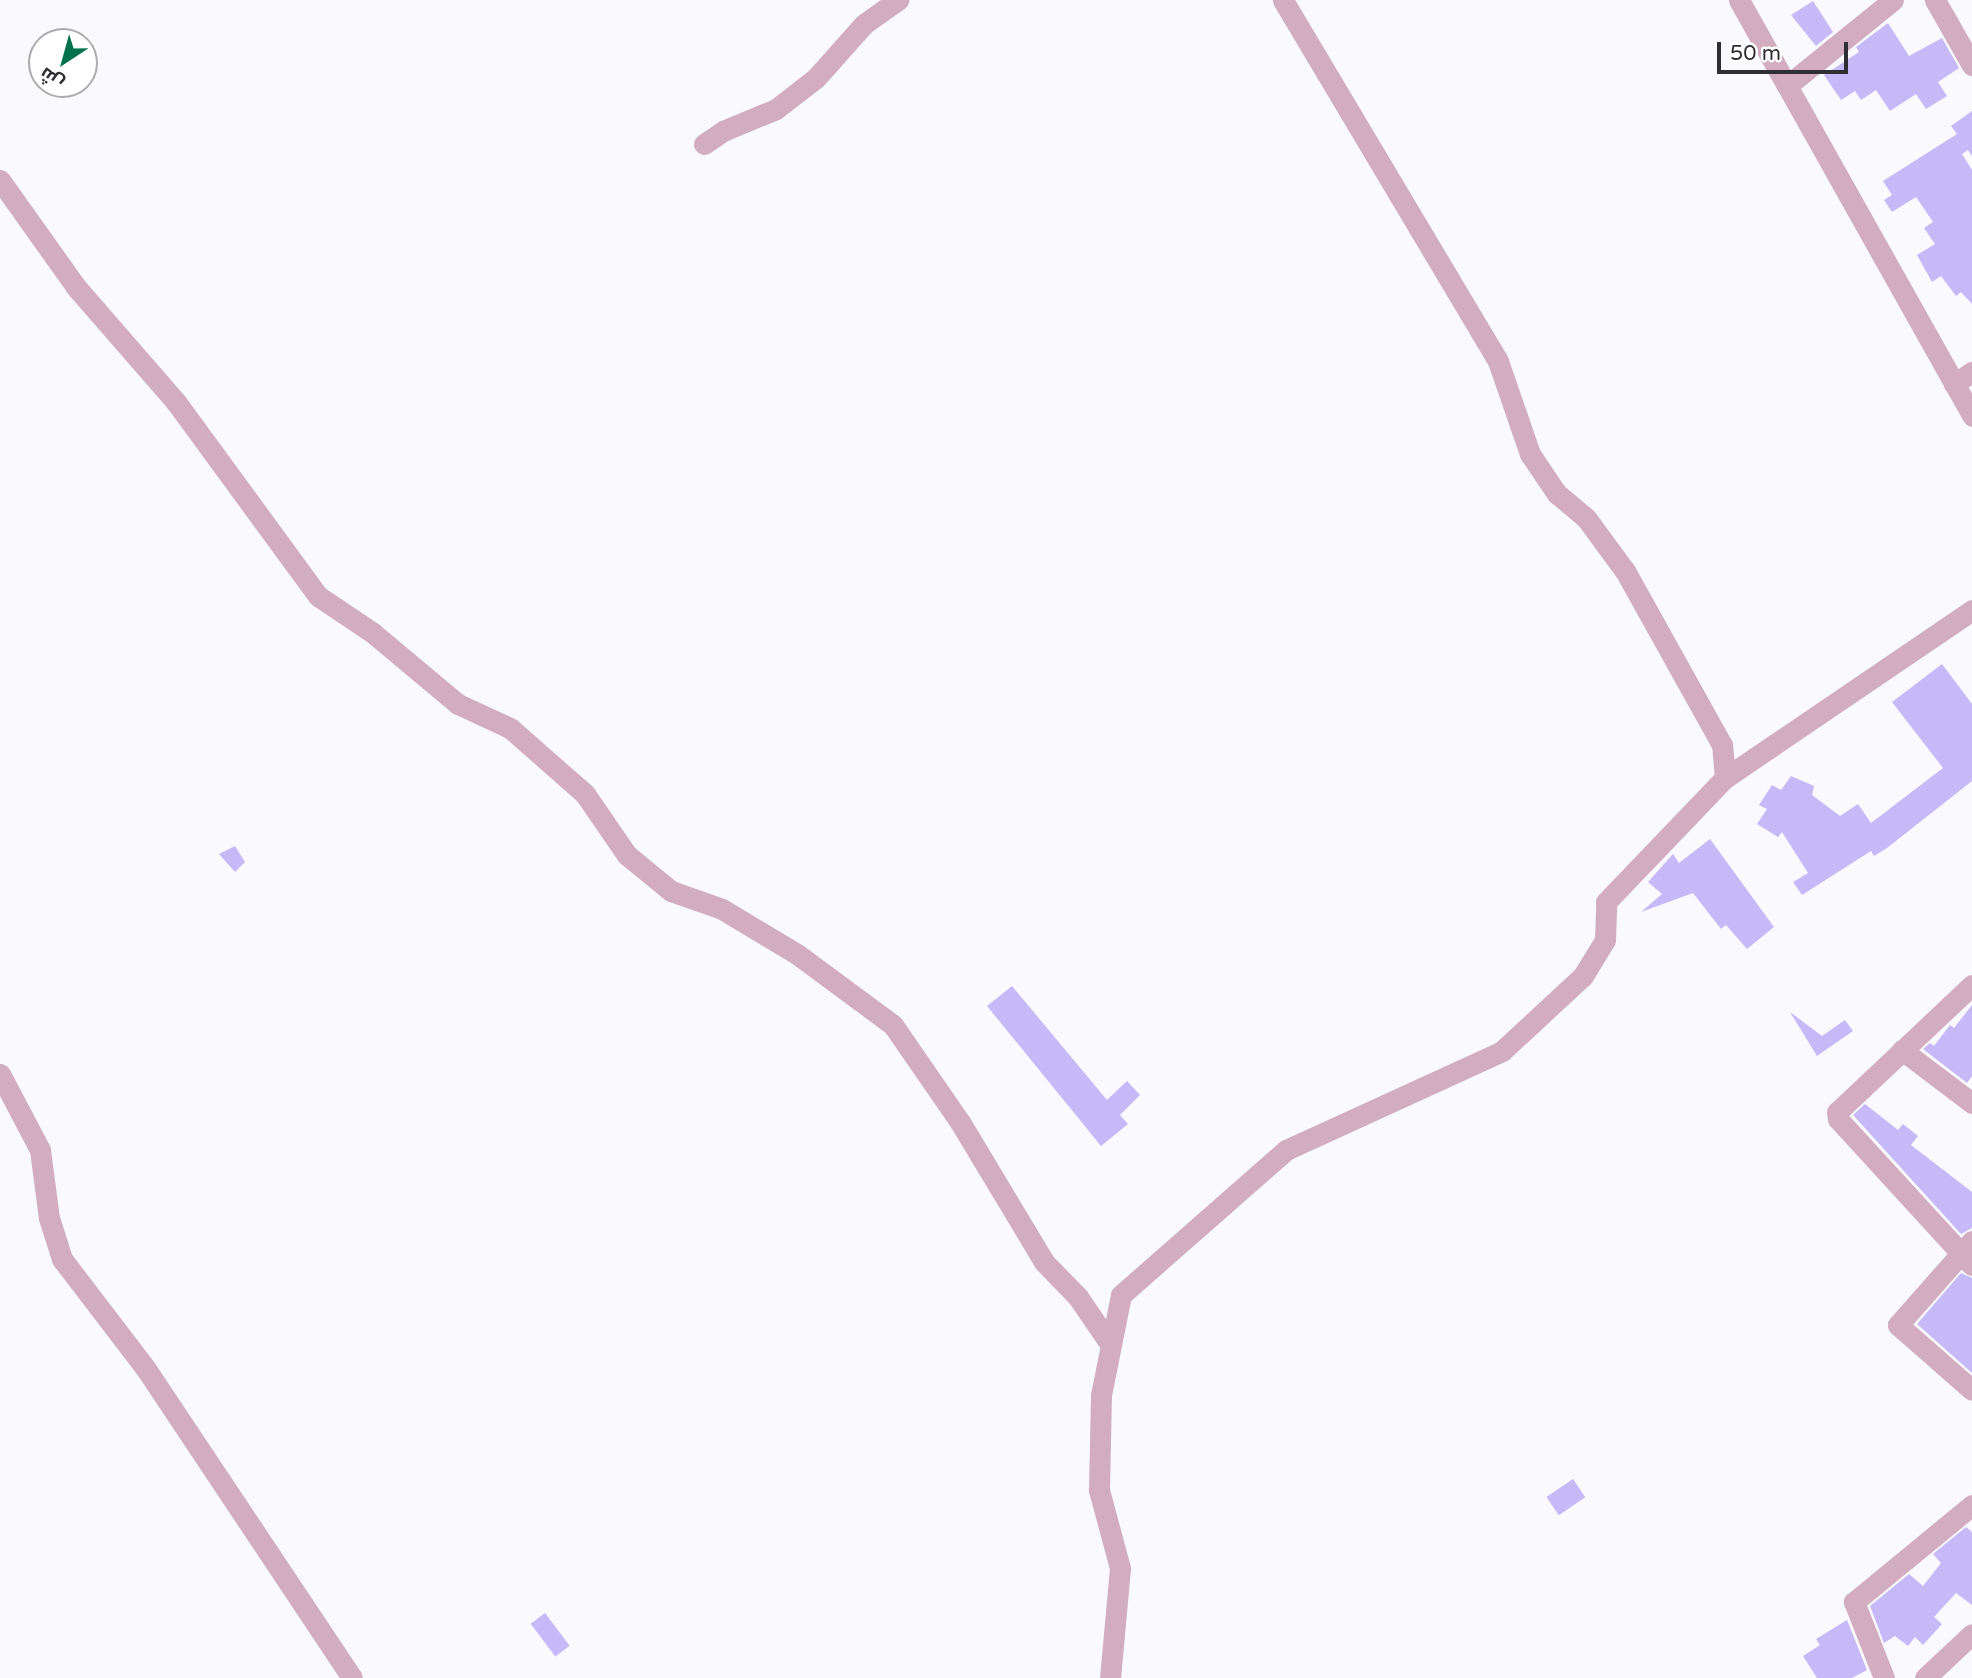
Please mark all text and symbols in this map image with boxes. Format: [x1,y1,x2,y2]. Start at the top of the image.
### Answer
north arrow [28,28,98,98]
scale bar [1720,28,1851,72]
text: 50 m [1730,41,1781,66]
text: ش [36,62,68,94]

